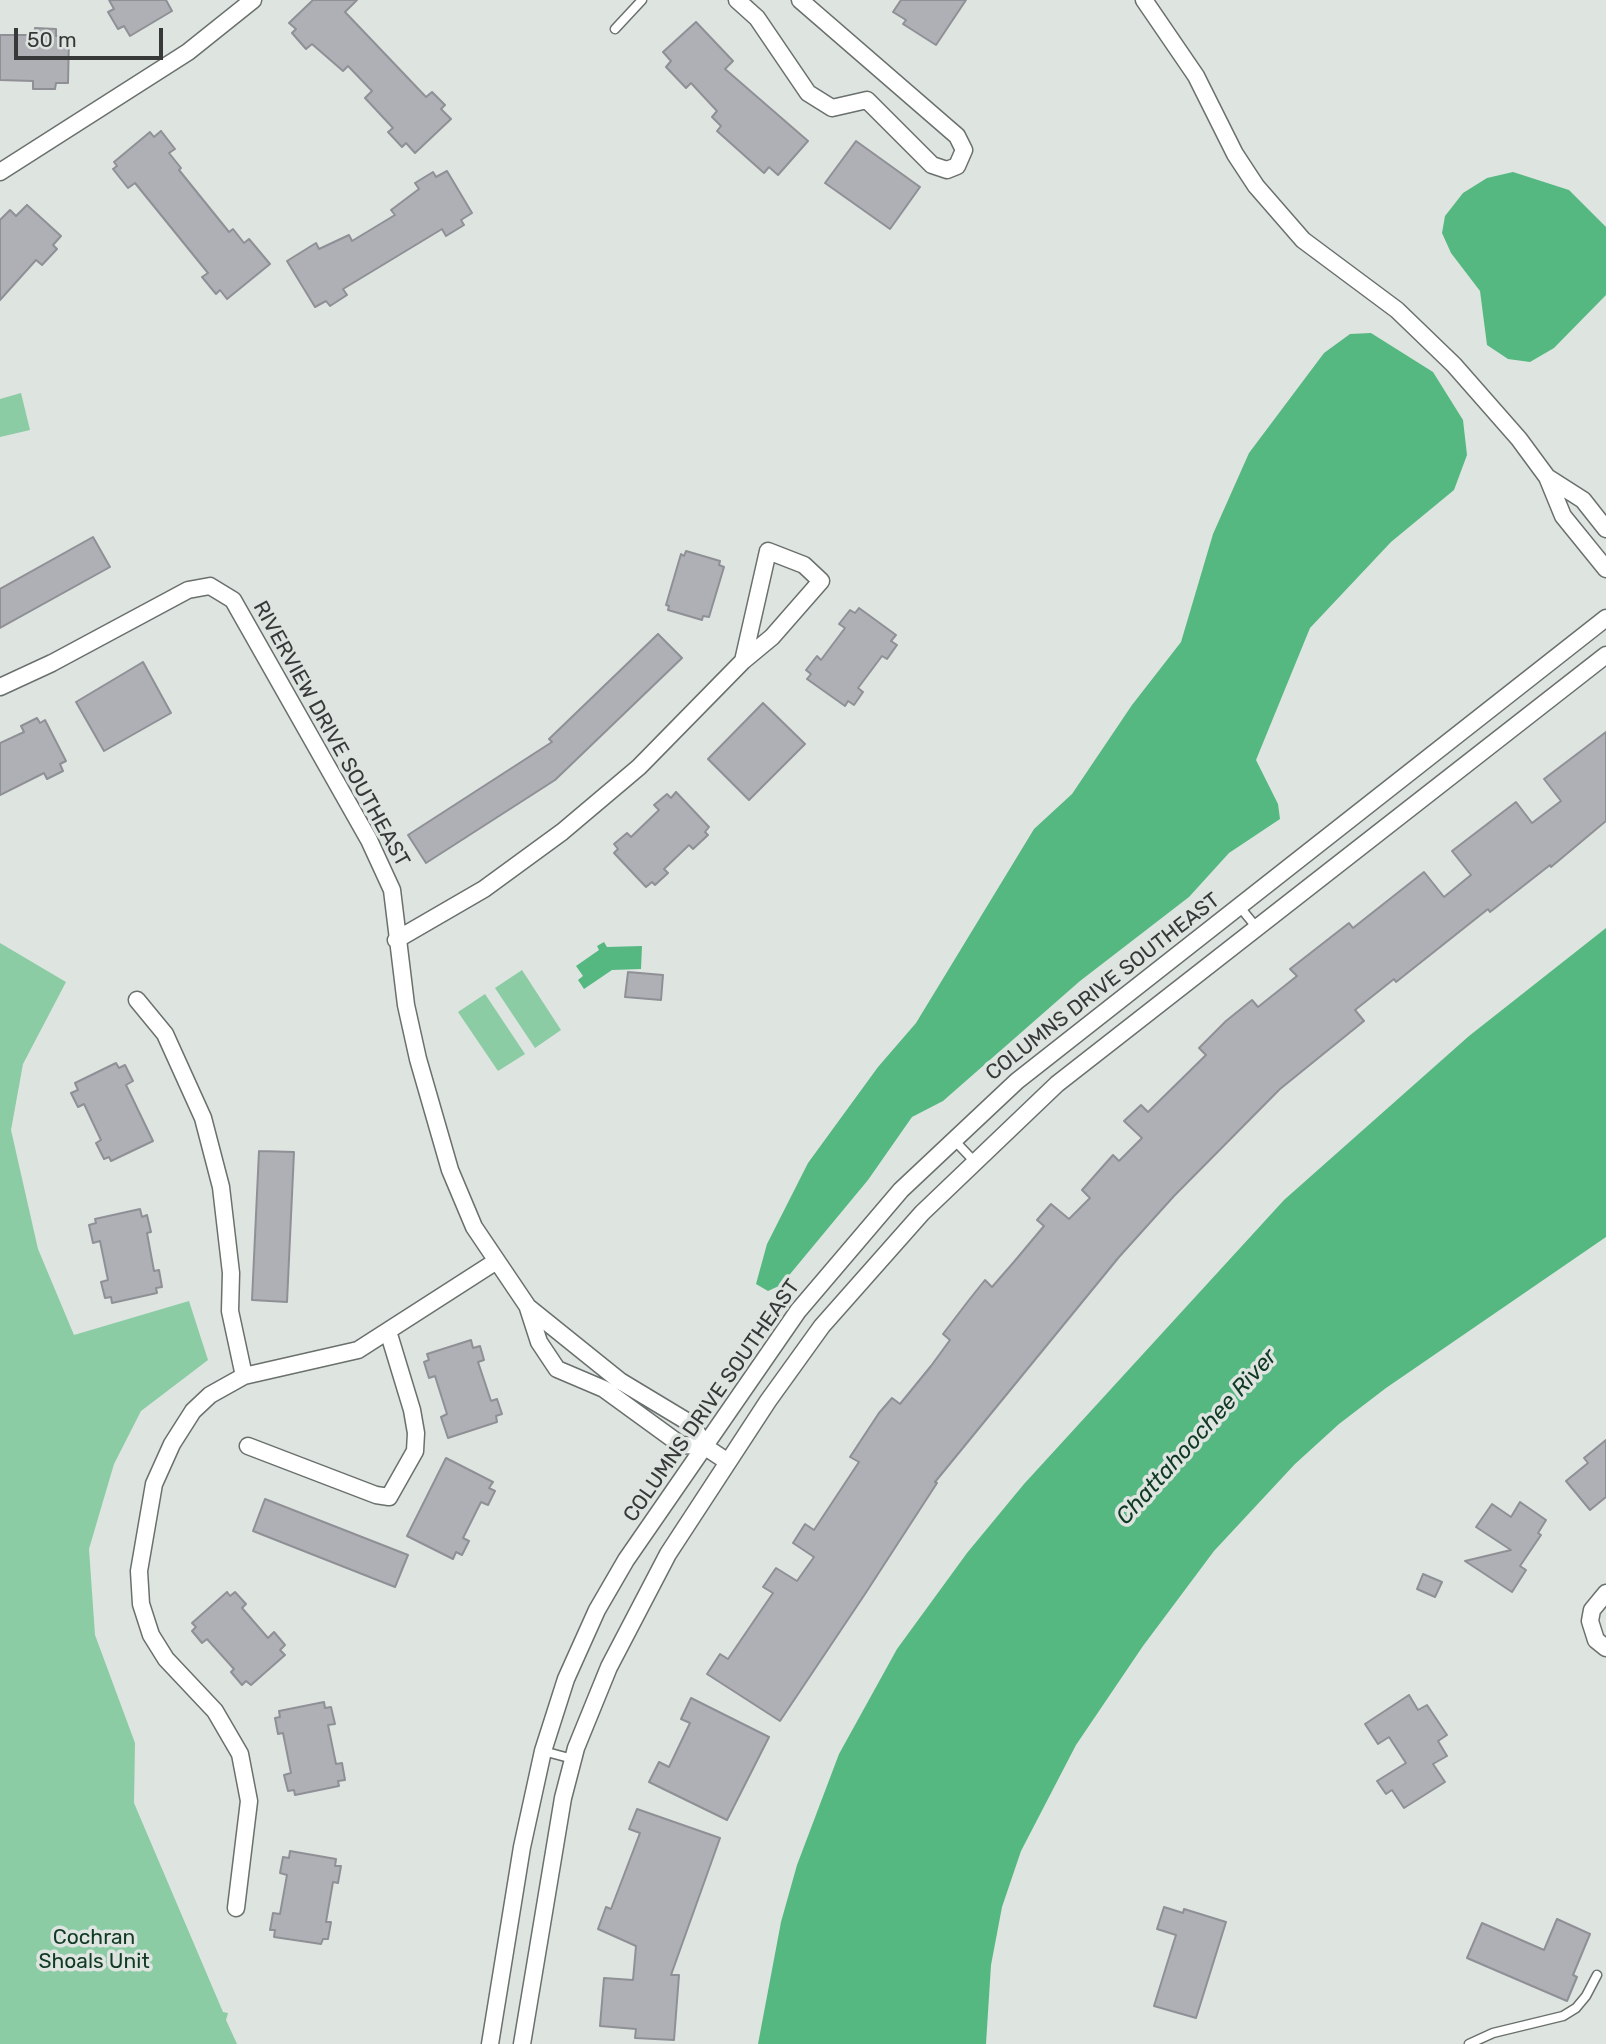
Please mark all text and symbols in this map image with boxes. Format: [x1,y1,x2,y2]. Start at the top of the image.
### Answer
scale bar [18,14,166,58]
text: 50 m [27,27,77,52]
street label: RIVERVIEW DRIVE SOUTHEAST [247,597,415,871]
street label: COLUMNS DRIVE SOUTHEAST [981,888,1225,1086]
street label: COLUMNS DRIVE SOUTHEAST [618,1275,806,1527]
water label: Chattahoochee River [1111,1343,1283,1531]
park label: Cochran Shoals Unit [38,1925,150,1975]

